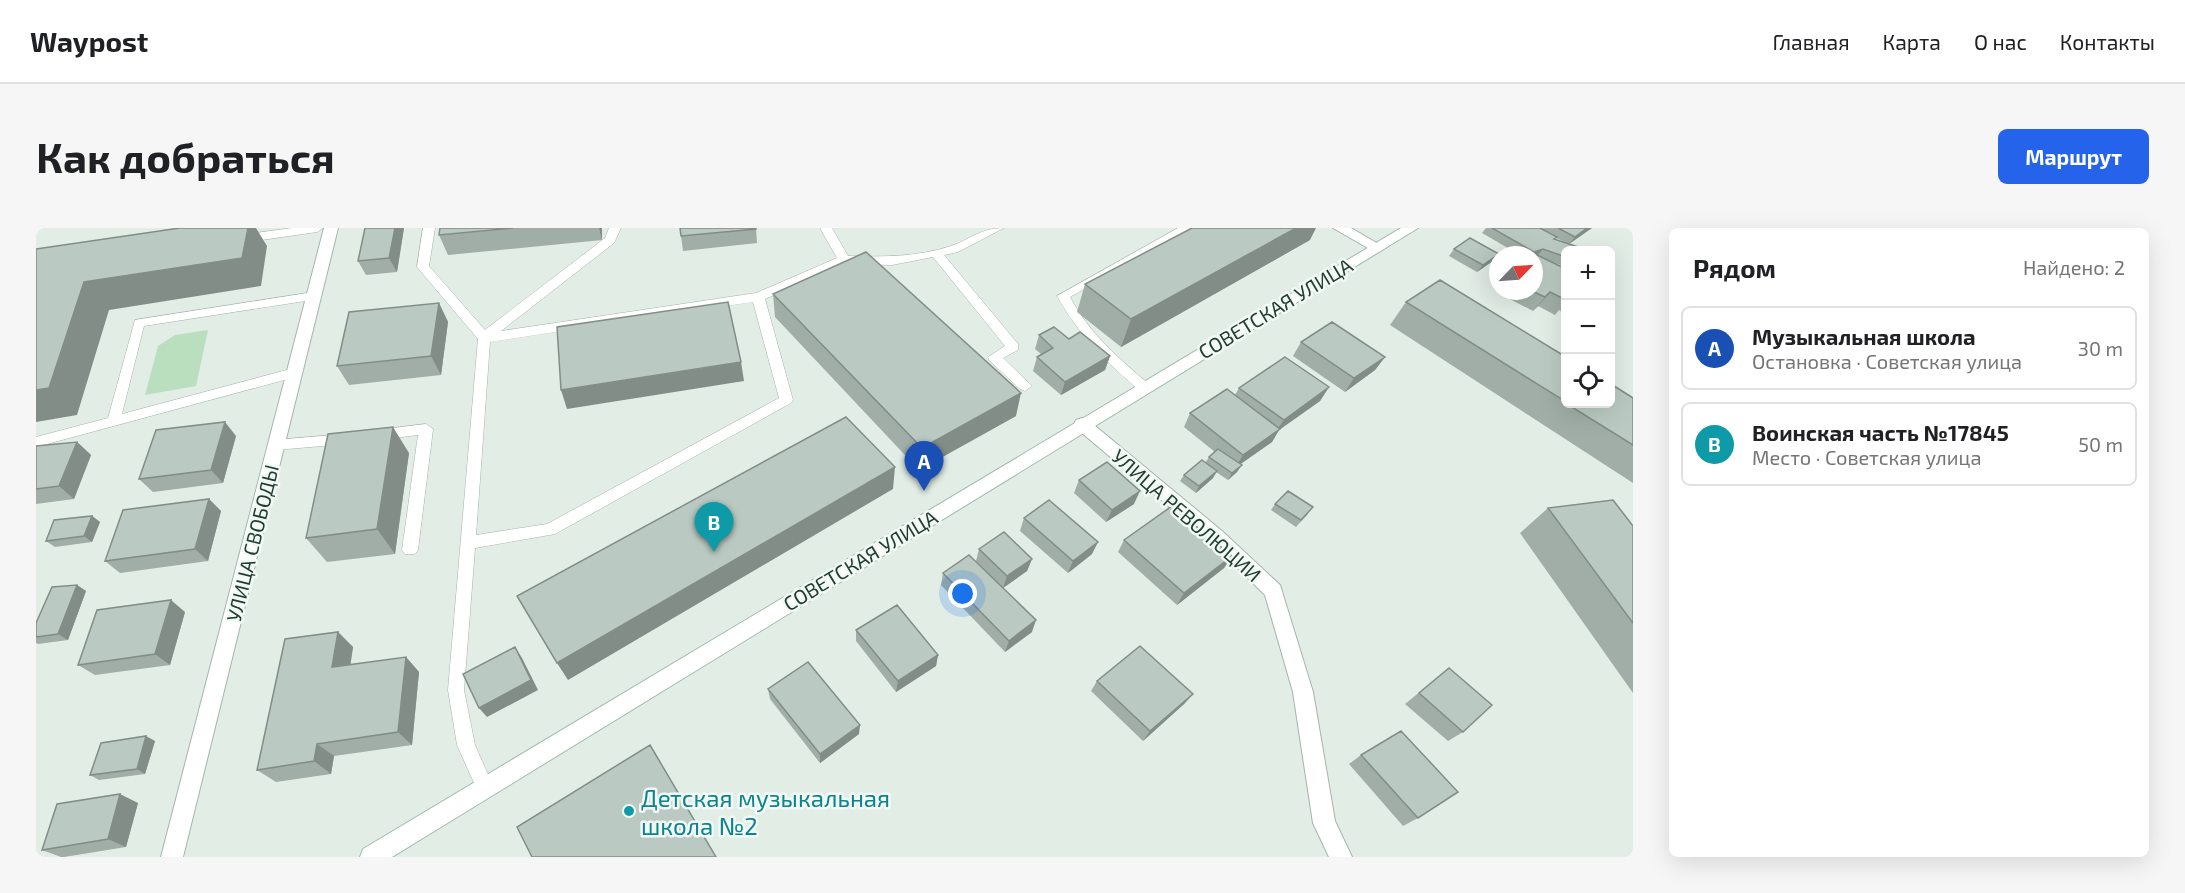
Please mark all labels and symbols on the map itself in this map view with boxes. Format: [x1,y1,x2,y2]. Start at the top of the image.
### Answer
north arrow [1489,246,1543,300]
street label: СОВЕТСКАЯ УЛИЦА [1194,252,1357,363]
pin: A [904,442,944,491]
street label: УЛИЦА РЕВОЛЮЦИИ [1108,444,1266,586]
street label: УЛИЦА СВОБОДЫ [221,462,283,624]
pin: B [694,502,734,552]
street label: СОВЕТСКАЯ УЛИЦА [779,504,942,615]
your location [948,579,977,608]
place label: Детская музыкальная школа №2 [641,783,890,840]
marker: Детская музыкальная школа №2 [622,804,636,818]

